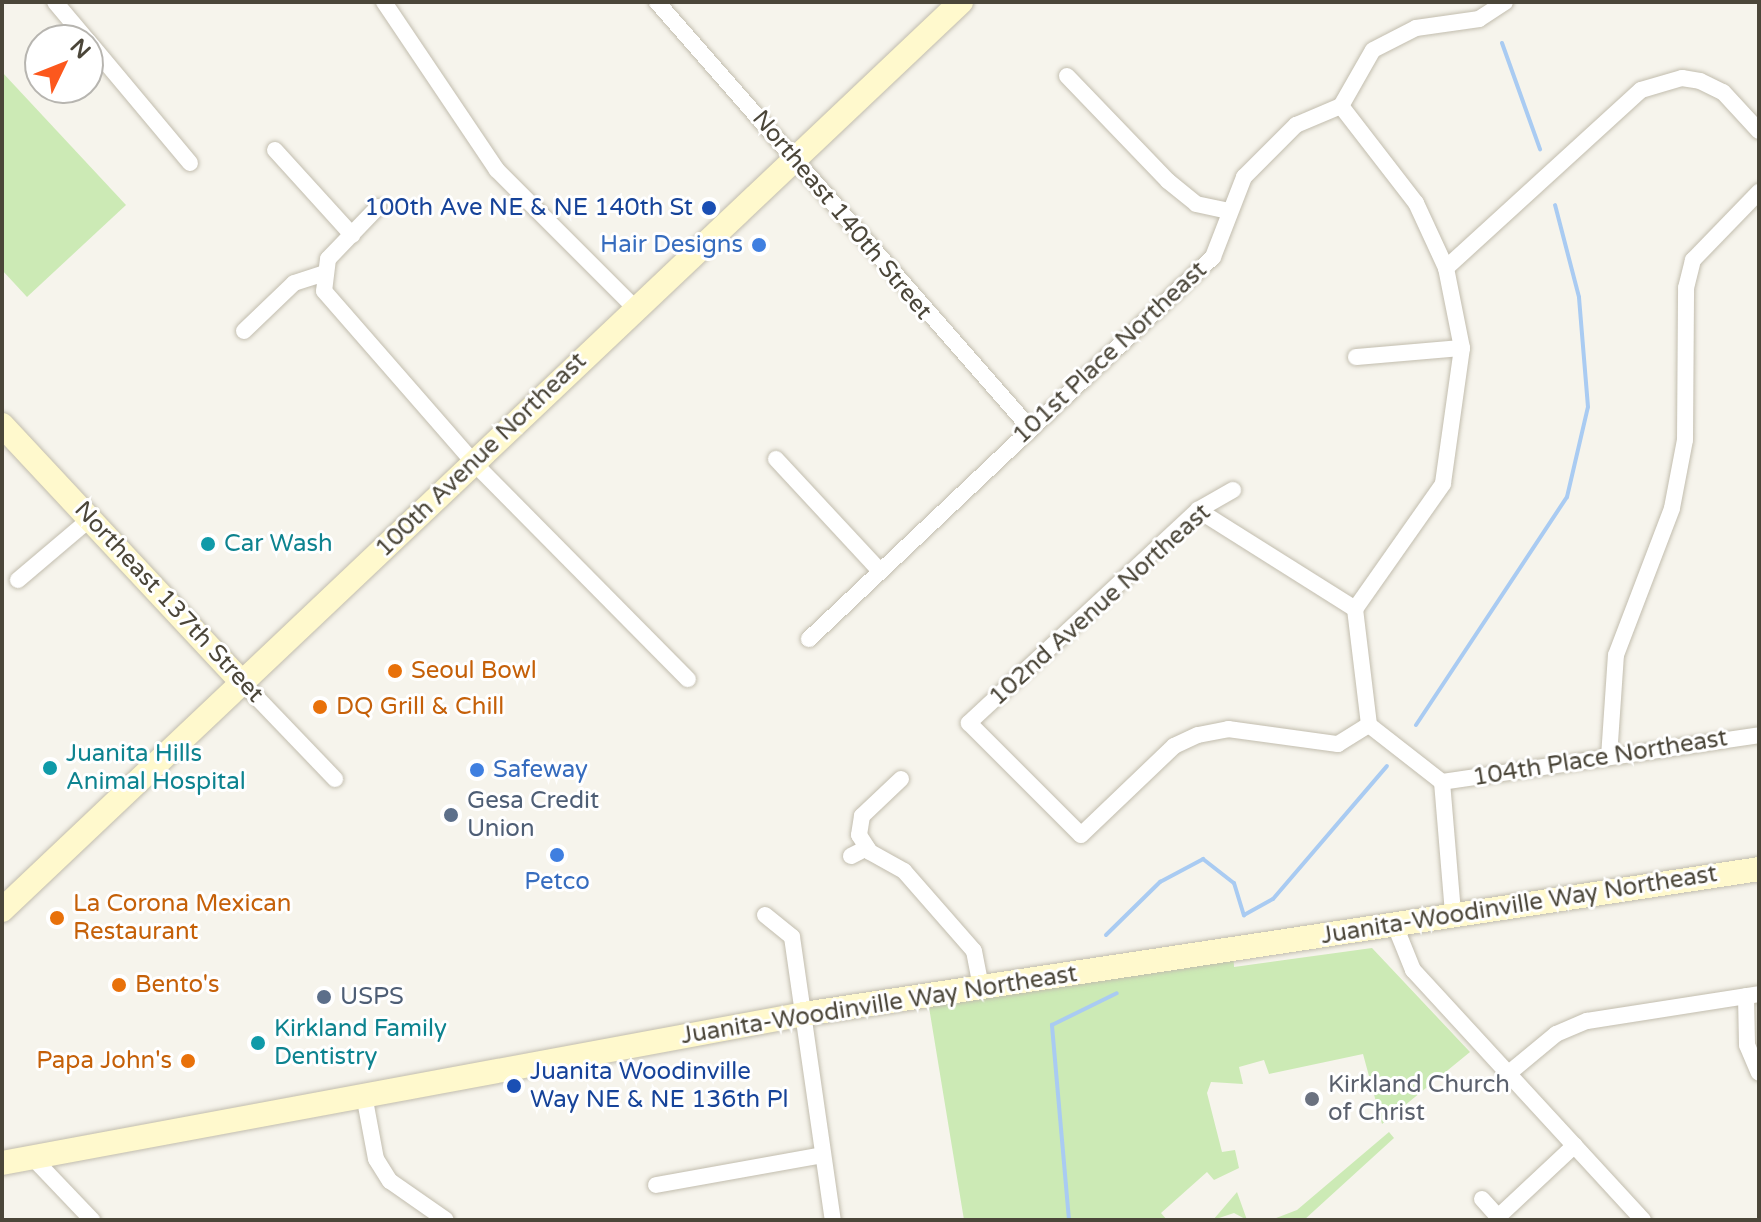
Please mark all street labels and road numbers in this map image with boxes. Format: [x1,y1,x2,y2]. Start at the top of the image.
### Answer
street label: Northeast 140th Street [746,105,938,325]
street label: 101st Place Northeast [1007,256,1213,450]
street label: 100th Avenue Northeast [370,347,592,563]
street label: Northeast 137th Street [68,496,270,708]
street label: 102nd Avenue Northeast [984,498,1216,712]
street label: 104th Place Northeast [1471,724,1729,792]
street label: Juanita-Woodinville Way Northeast [1319,859,1719,951]
street label: Juanita-Woodinville Way Northeast [679,959,1079,1051]

